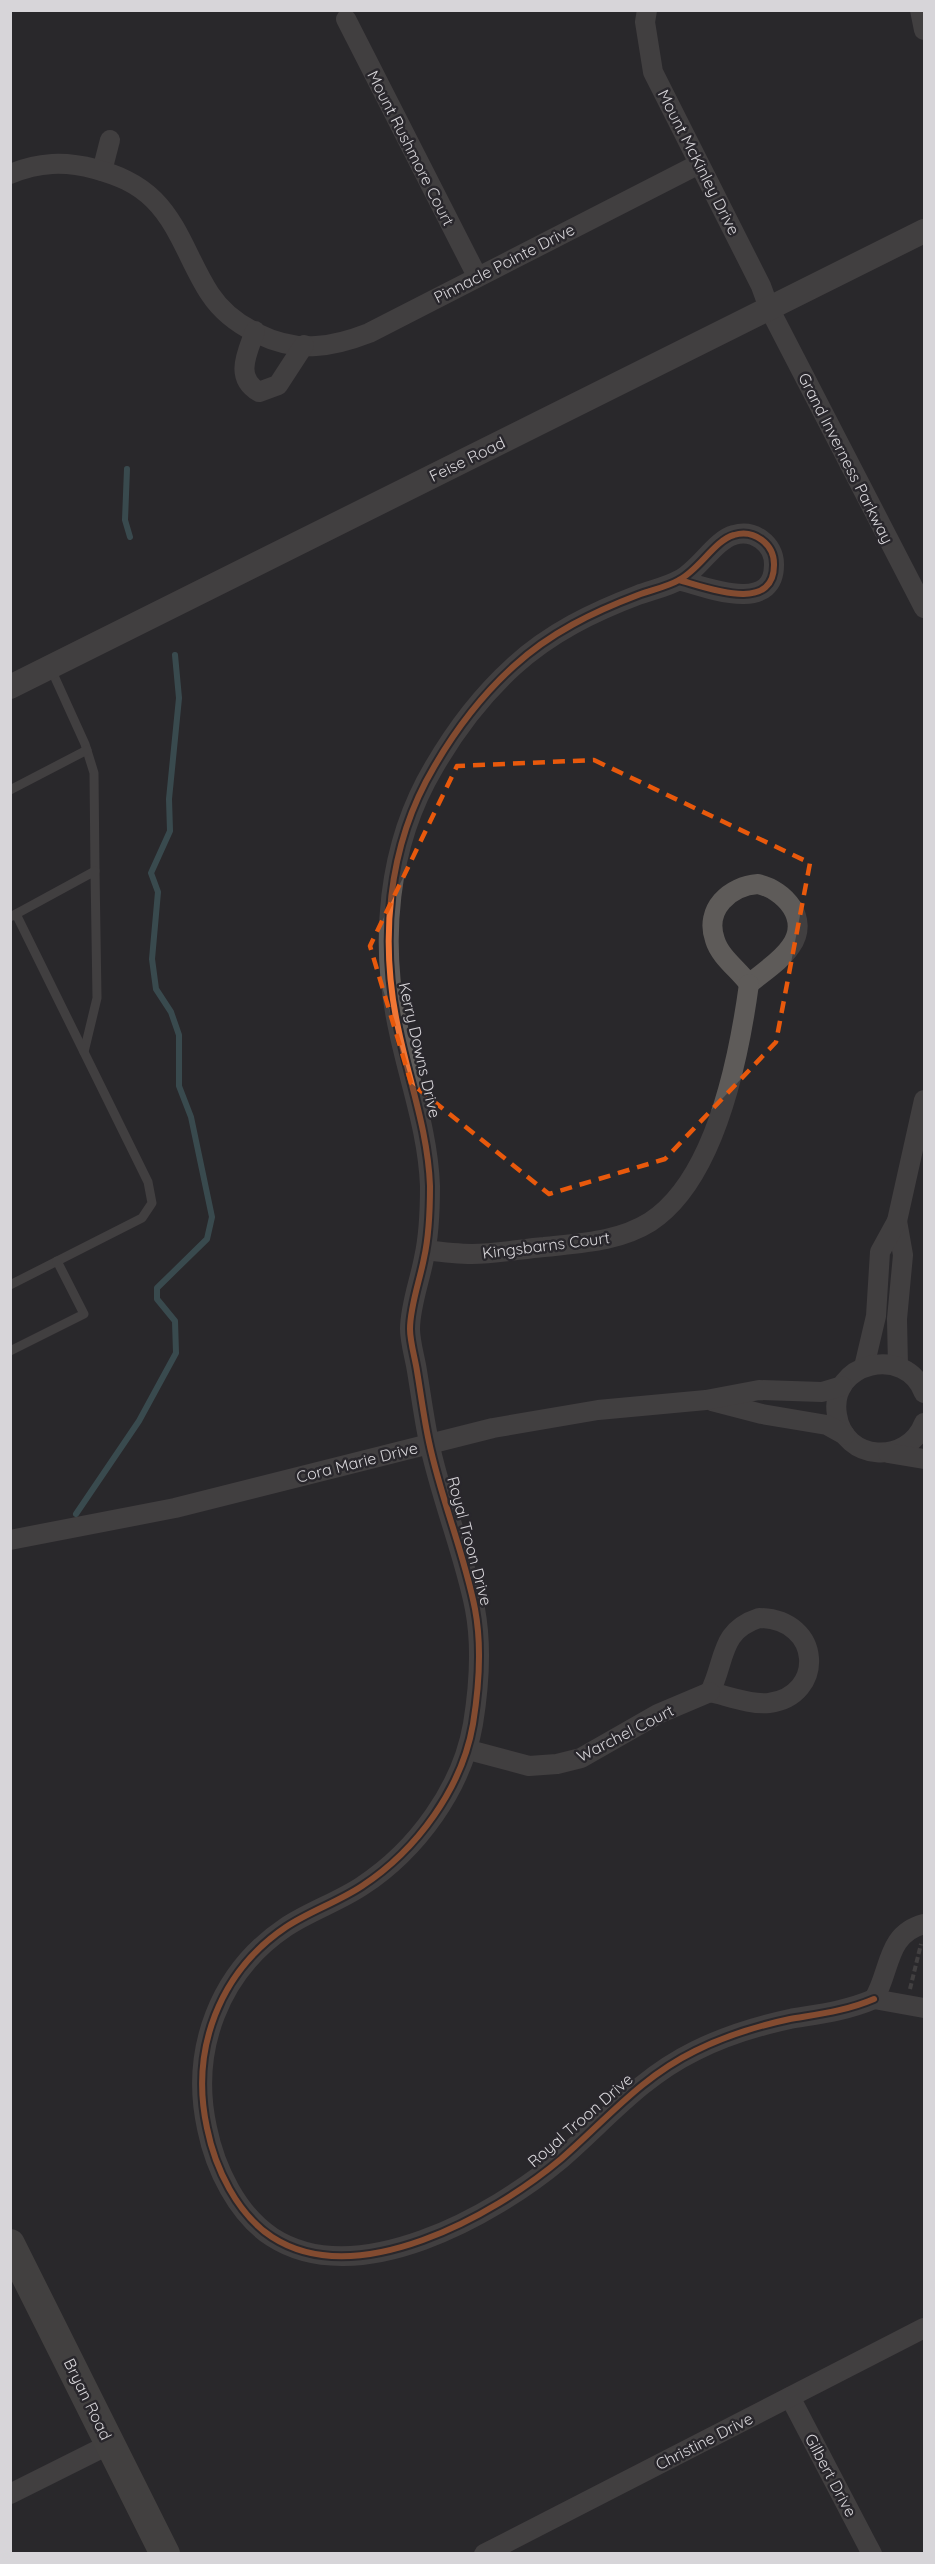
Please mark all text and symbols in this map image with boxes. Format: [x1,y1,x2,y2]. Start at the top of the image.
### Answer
street label: Mount Rushmore Court [363,67,459,229]
street label: Mount McKinley Drive [654,86,744,238]
street label: Pinnacle Pointe Drive [430,219,578,307]
street label: Grand Inverness Parkway [794,369,898,547]
street label: Feise Road [426,432,508,486]
street label: Kerry Downs Drive [395,980,445,1120]
street label: Kingsbarns Court [481,1227,611,1263]
street label: Cora Marie Drive [294,1437,420,1487]
street label: Royal Troon Drive [443,1474,497,1608]
street label: Warchel Court [573,1700,677,1766]
street label: Royal Troon Drive [523,2069,637,2171]
street label: Bryan Road [60,2355,116,2443]
street label: Christine Drive [652,2408,756,2474]
street label: Gilbert Drive [801,2430,861,2520]

